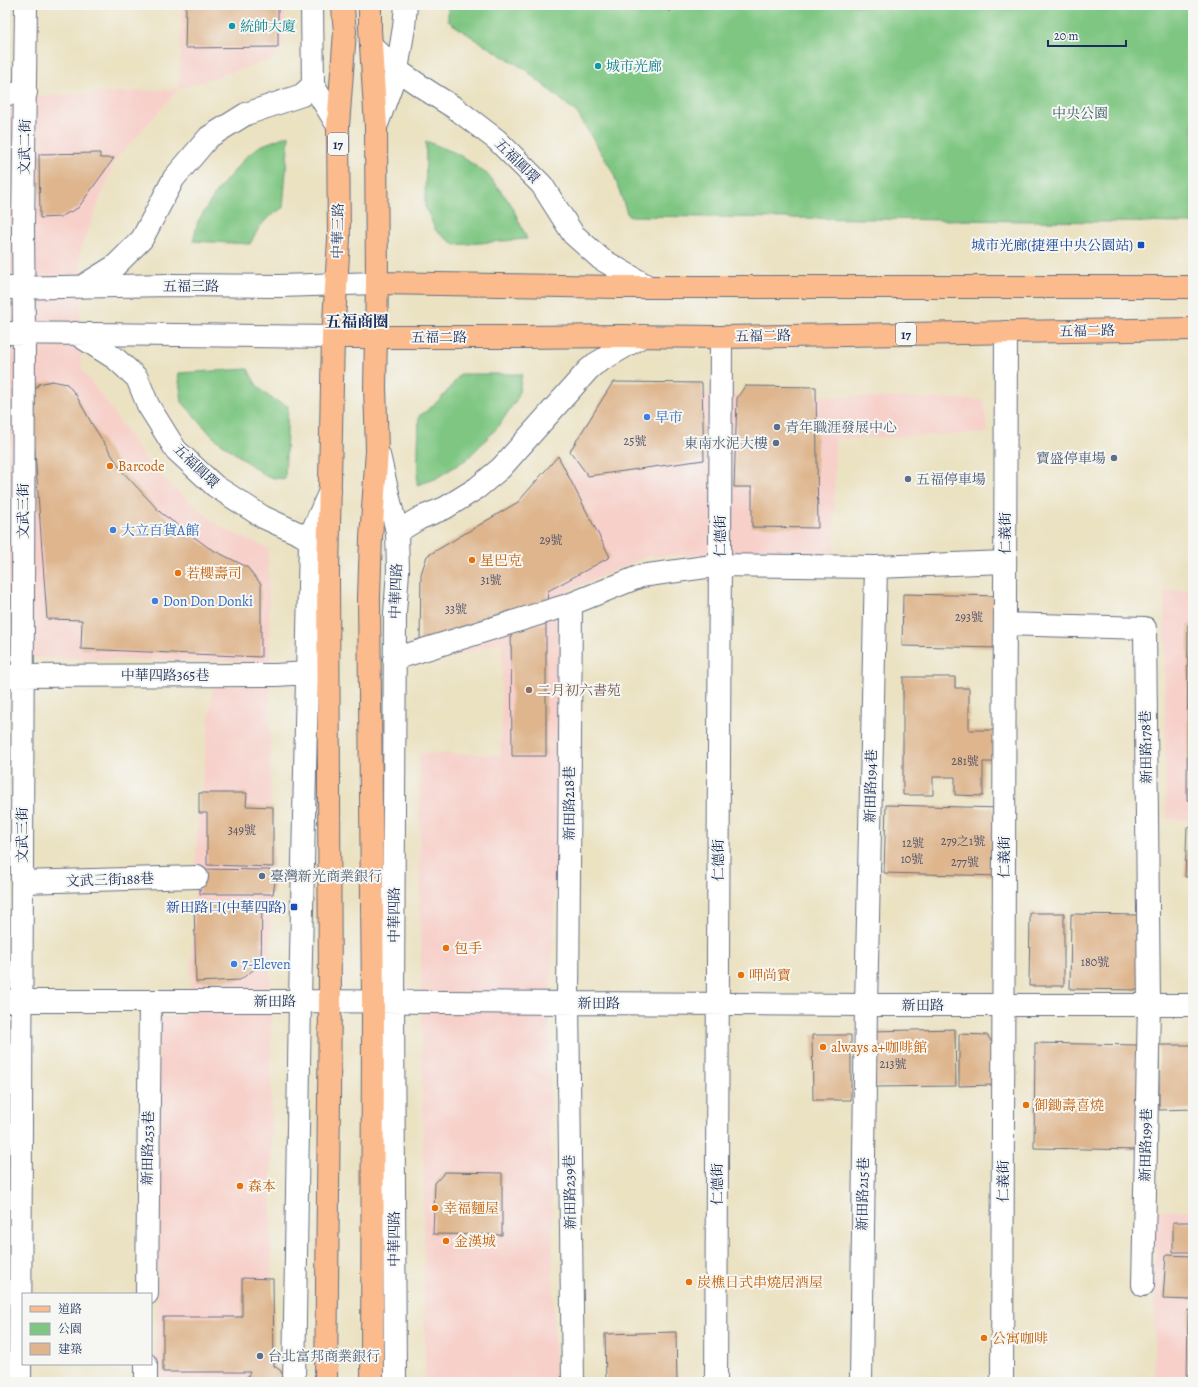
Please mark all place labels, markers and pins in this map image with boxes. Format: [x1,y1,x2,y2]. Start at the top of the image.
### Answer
place label: 統帥大廈 [240,17,296,36]
marker: 統帥大廈 [227,21,237,31]
place label: 城市光廊 [606,57,662,76]
marker: 城市光廊 [593,61,603,71]
place label: 城市光廊(捷運中央公園站) [971,236,1133,255]
marker: 城市光廊(捷運中央公園站) [1136,240,1146,250]
place label: 早市 [655,408,683,427]
marker: 早市 [642,412,652,422]
place label: 青年職涯發展中心 [785,418,897,437]
marker: 青年職涯發展中心 [772,422,782,432]
place label: 東南水泥大樓 [684,434,768,453]
marker: 東南水泥大樓 [771,438,781,448]
place label: 寶盛停車場 [1036,449,1106,468]
marker: 寶盛停車場 [1109,453,1119,463]
place label: Barcode [118,457,165,476]
marker: Barcode [105,461,115,471]
place label: 五福停車場 [916,470,986,489]
marker: 五福停車場 [903,474,913,484]
place label: 大立百貨A館 [121,521,199,540]
marker: 大立百貨A館 [108,525,118,535]
place label: 星巴克 [480,551,522,570]
marker: 星巴克 [467,555,477,565]
place label: 若櫻壽司 [186,564,242,583]
marker: 若櫻壽司 [173,568,183,578]
place label: Don Don Donki [163,592,253,611]
marker: Don Don Donki [150,596,160,606]
place label: 二月初六書苑 [537,681,621,700]
marker: 二月初六書苑 [524,685,534,695]
place label: 臺灣新光商業銀行 [270,867,382,886]
marker: 臺灣新光商業銀行 [257,871,267,881]
place label: 新田路口(中華四路) [166,898,286,917]
marker: 新田路口(中華四路) [289,902,299,912]
place label: 包手 [454,939,482,958]
marker: 包手 [441,943,451,953]
place label: 7-Eleven [242,955,291,974]
marker: 7-Eleven [229,959,239,969]
place label: 呷尚寶 [749,966,791,985]
marker: 呷尚寶 [736,970,746,980]
place label: always a+咖啡館 [831,1038,927,1057]
marker: always a+咖啡館 [818,1042,828,1052]
place label: 御鋤壽喜燒 [1034,1096,1104,1115]
marker: 御鋤壽喜燒 [1021,1100,1031,1110]
place label: 森本 [248,1177,276,1196]
marker: 森本 [235,1181,245,1191]
place label: 幸福麵屋 [443,1199,499,1218]
marker: 幸福麵屋 [430,1203,440,1213]
place label: 金漢城 [454,1232,496,1251]
marker: 金漢城 [441,1236,451,1246]
place label: 炭樵日式串燒居酒屋 [697,1273,823,1292]
marker: 炭樵日式串燒居酒屋 [684,1277,694,1287]
place label: 公寓咖啡 [992,1329,1048,1348]
marker: 公寓咖啡 [979,1333,989,1343]
place label: 台北富邦商業銀行 [268,1347,380,1366]
marker: 台北富邦商業銀行 [255,1351,265,1361]

